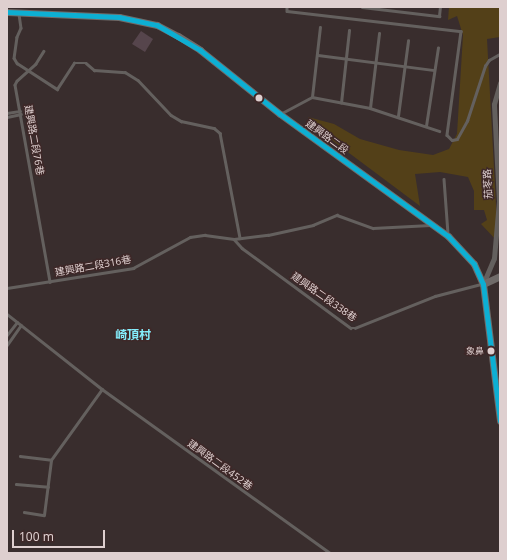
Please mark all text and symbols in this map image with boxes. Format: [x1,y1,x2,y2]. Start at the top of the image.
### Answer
unlabelled marker [254,93,264,103]
street label: 建興路二段76巷 [22,104,46,176]
street label: 建興路二段 [303,117,351,157]
street label: 茄苳路 [481,169,495,199]
street label: 建興路二段316巷 [54,253,132,279]
street label: 建興路二段338巷 [289,270,359,324]
district label: 崎頂村 [115,328,151,342]
place label: 象鼻 [466,346,484,356]
marker: 象鼻 [486,346,496,356]
street label: 建興路二段452巷 [185,437,255,493]
scale bar [14,522,107,548]
text: 100 m [19,528,54,545]

